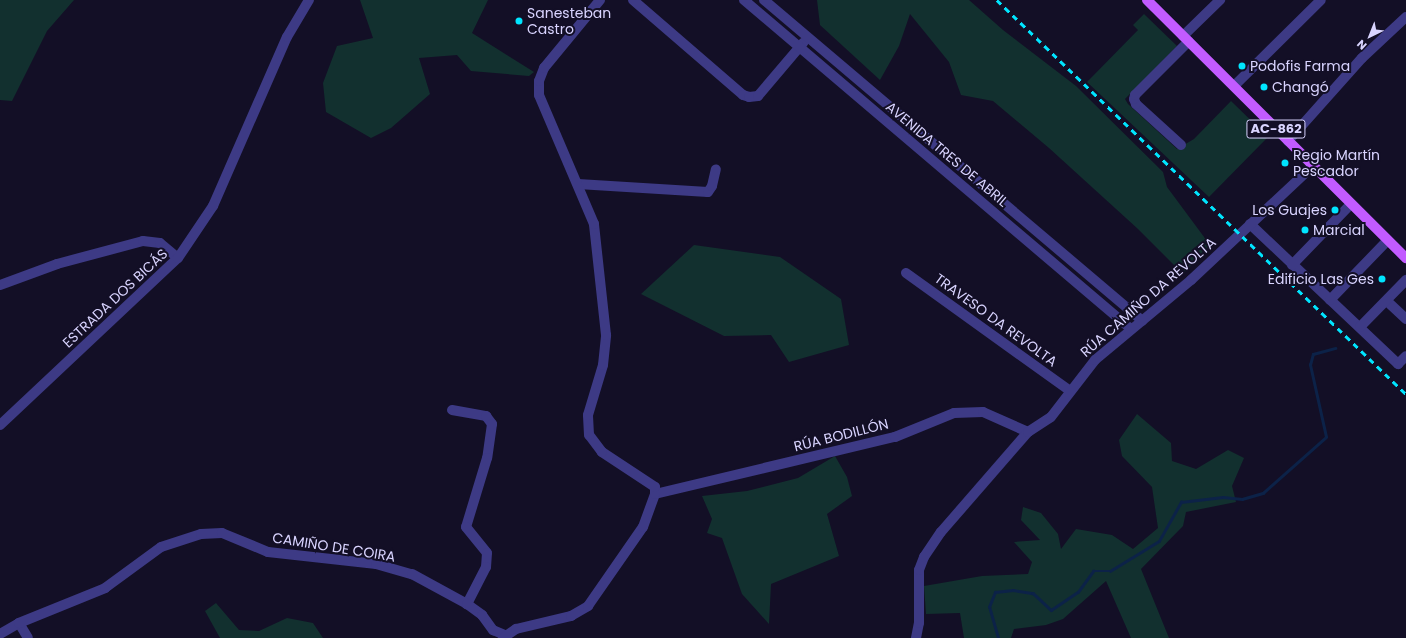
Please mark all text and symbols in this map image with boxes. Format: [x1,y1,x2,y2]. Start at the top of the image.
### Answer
place label: Sanesteban Castro [527,5,611,38]
marker: Sanesteban Castro [514,16,524,26]
north arrow [1350,16,1390,56]
text: N [1353,36,1370,53]
place label: Podofis Farma [1250,58,1350,74]
marker: Podofis Farma [1237,61,1247,71]
place label: Changó [1272,79,1329,95]
marker: Changó [1259,82,1269,92]
street label: AVENIDA TRES DE ABRIL [882,98,1012,210]
road number: AC-862 [1246,118,1306,140]
place label: Regio Martín Pescador [1293,147,1380,180]
marker: Regio Martín Pescador [1280,158,1290,168]
place label: Los Guajes [1252,202,1327,218]
marker: Los Guajes [1330,205,1340,215]
place label: Marcial [1313,222,1365,238]
marker: Marcial [1300,225,1310,235]
street label: RÚA CAMIÑO DA REVOLTA [1077,234,1219,360]
street label: ESTRADA DOS BICÁS [59,245,171,351]
street label: TRAVESO DA REVOLTA [931,270,1061,370]
place label: Edificio Las Ges [1268,271,1374,287]
marker: Edificio Las Ges [1377,274,1387,284]
street label: RÚA BODILLÓN [792,415,890,455]
street label: CAMIÑO DE COIRA [271,529,397,565]

